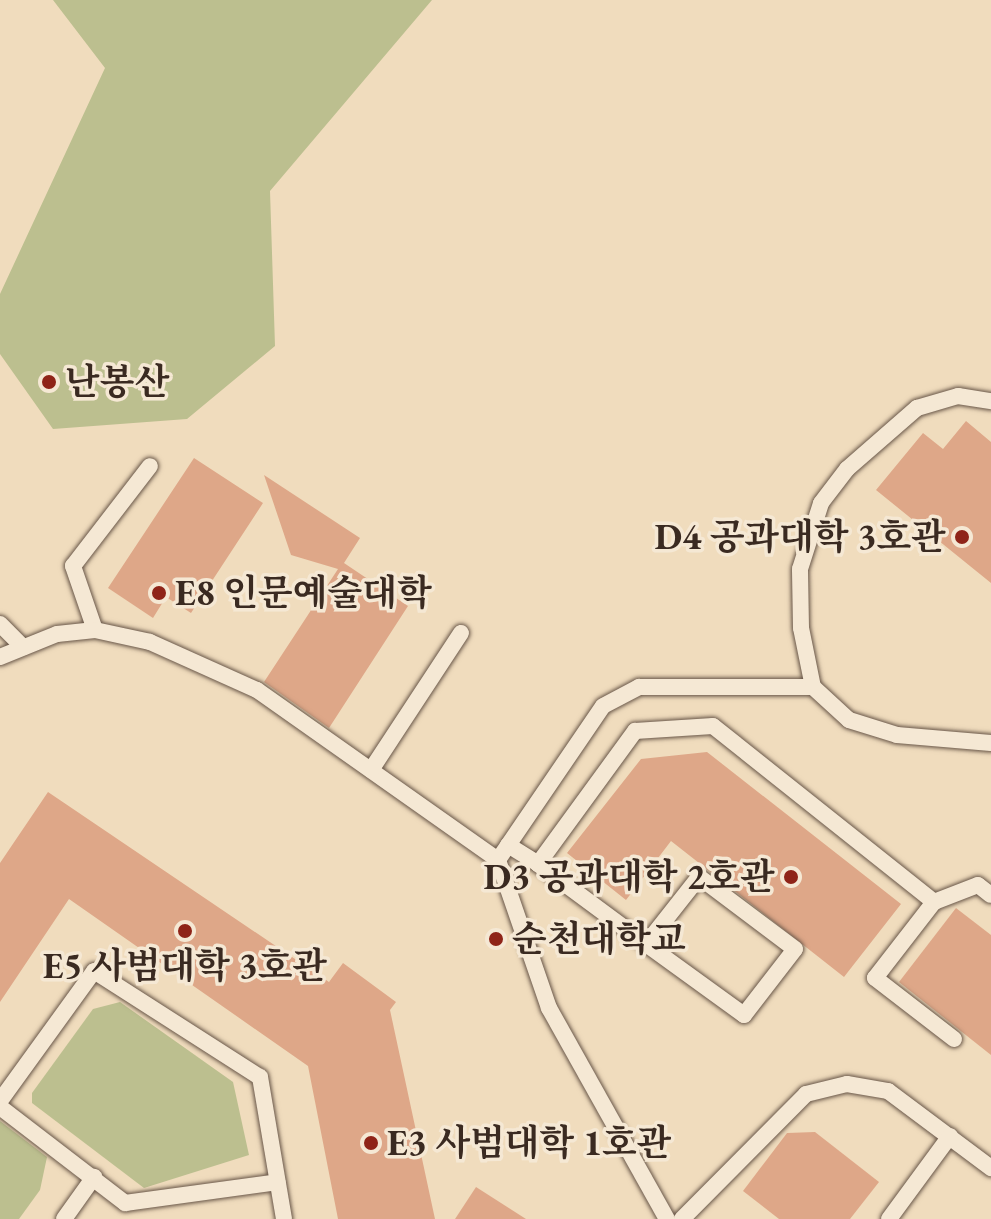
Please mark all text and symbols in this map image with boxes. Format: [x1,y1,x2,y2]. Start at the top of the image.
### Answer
place label: 난봉산 [65,360,169,404]
marker: 난봉산 [40,373,58,391]
place label: D4 공과대학 3호관 [655,515,946,559]
marker: D4 공과대학 3호관 [953,528,971,546]
place label: E8 인문예술대학 [175,571,432,615]
marker: E8 인문예술대학 [150,584,168,602]
place label: D3 공과대학 2호관 [484,855,775,899]
marker: D3 공과대학 2호관 [782,868,800,886]
place label: 순천대학교 [512,917,686,961]
marker: E5 사범대학 3호관 [176,922,194,940]
marker: 순천대학교 [487,930,505,948]
place label: E5 사범대학 3호관 [43,944,327,988]
place label: E3 사범대학 1호관 [387,1121,672,1165]
marker: E3 사범대학 1호관 [362,1134,380,1152]

